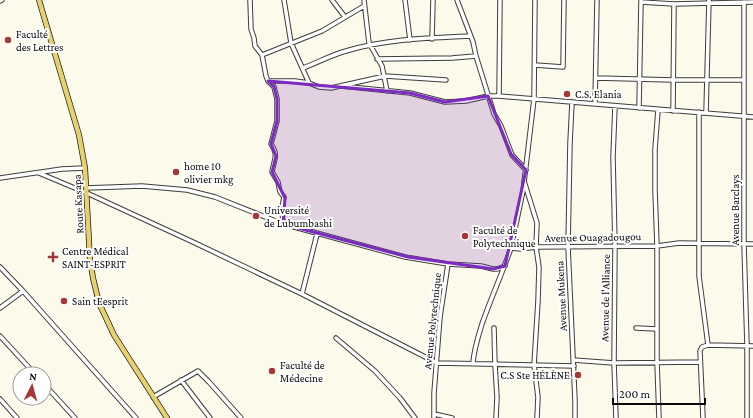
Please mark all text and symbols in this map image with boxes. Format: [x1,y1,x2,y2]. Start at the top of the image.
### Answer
place label: Faculté des Lettres [16,28,63,53]
marker: Faculté des Lettres [3,35,13,45]
place label: C.S. Elania [575,88,622,100]
marker: C.S. Elania [562,89,572,99]
place label: home 10 olivier mkg [184,160,234,186]
marker: home 10 olivier mkg [171,167,181,177]
street label: Route Kasapa [70,174,87,234]
street label: Avenue Barclays [729,175,742,246]
place label: Université de Lubumbashi [264,204,332,229]
marker: Université de Lubumbashi [251,211,261,221]
place label: Faculté de Polytechnique [473,224,536,250]
street label: Avenue Ouagadougou [545,230,642,245]
marker: Faculté de Polytechnique [460,231,470,241]
place label: Centre Médical SAINT-ESPRIT [62,245,129,270]
marker: Centre Médical SAINT-ESPRIT [47,251,59,263]
street label: Avenue de l'Alliance [598,254,612,342]
street label: Avenue Mukena [553,261,569,331]
street label: Avenue Polytechnique [421,272,444,370]
place label: Sain tEesprit [72,295,128,308]
marker: Sain tEesprit [59,296,69,306]
place label: Faculté de Médecine [280,359,325,384]
north arrow [12,366,52,406]
marker: Faculté de Médecine [267,366,277,376]
place label: C.S Ste HÉLÈNE [500,369,570,381]
text: N [29,370,38,382]
marker: C.S Ste HÉLÈNE [573,370,583,380]
scale bar [613,380,705,406]
text: 200 m [619,387,651,401]

